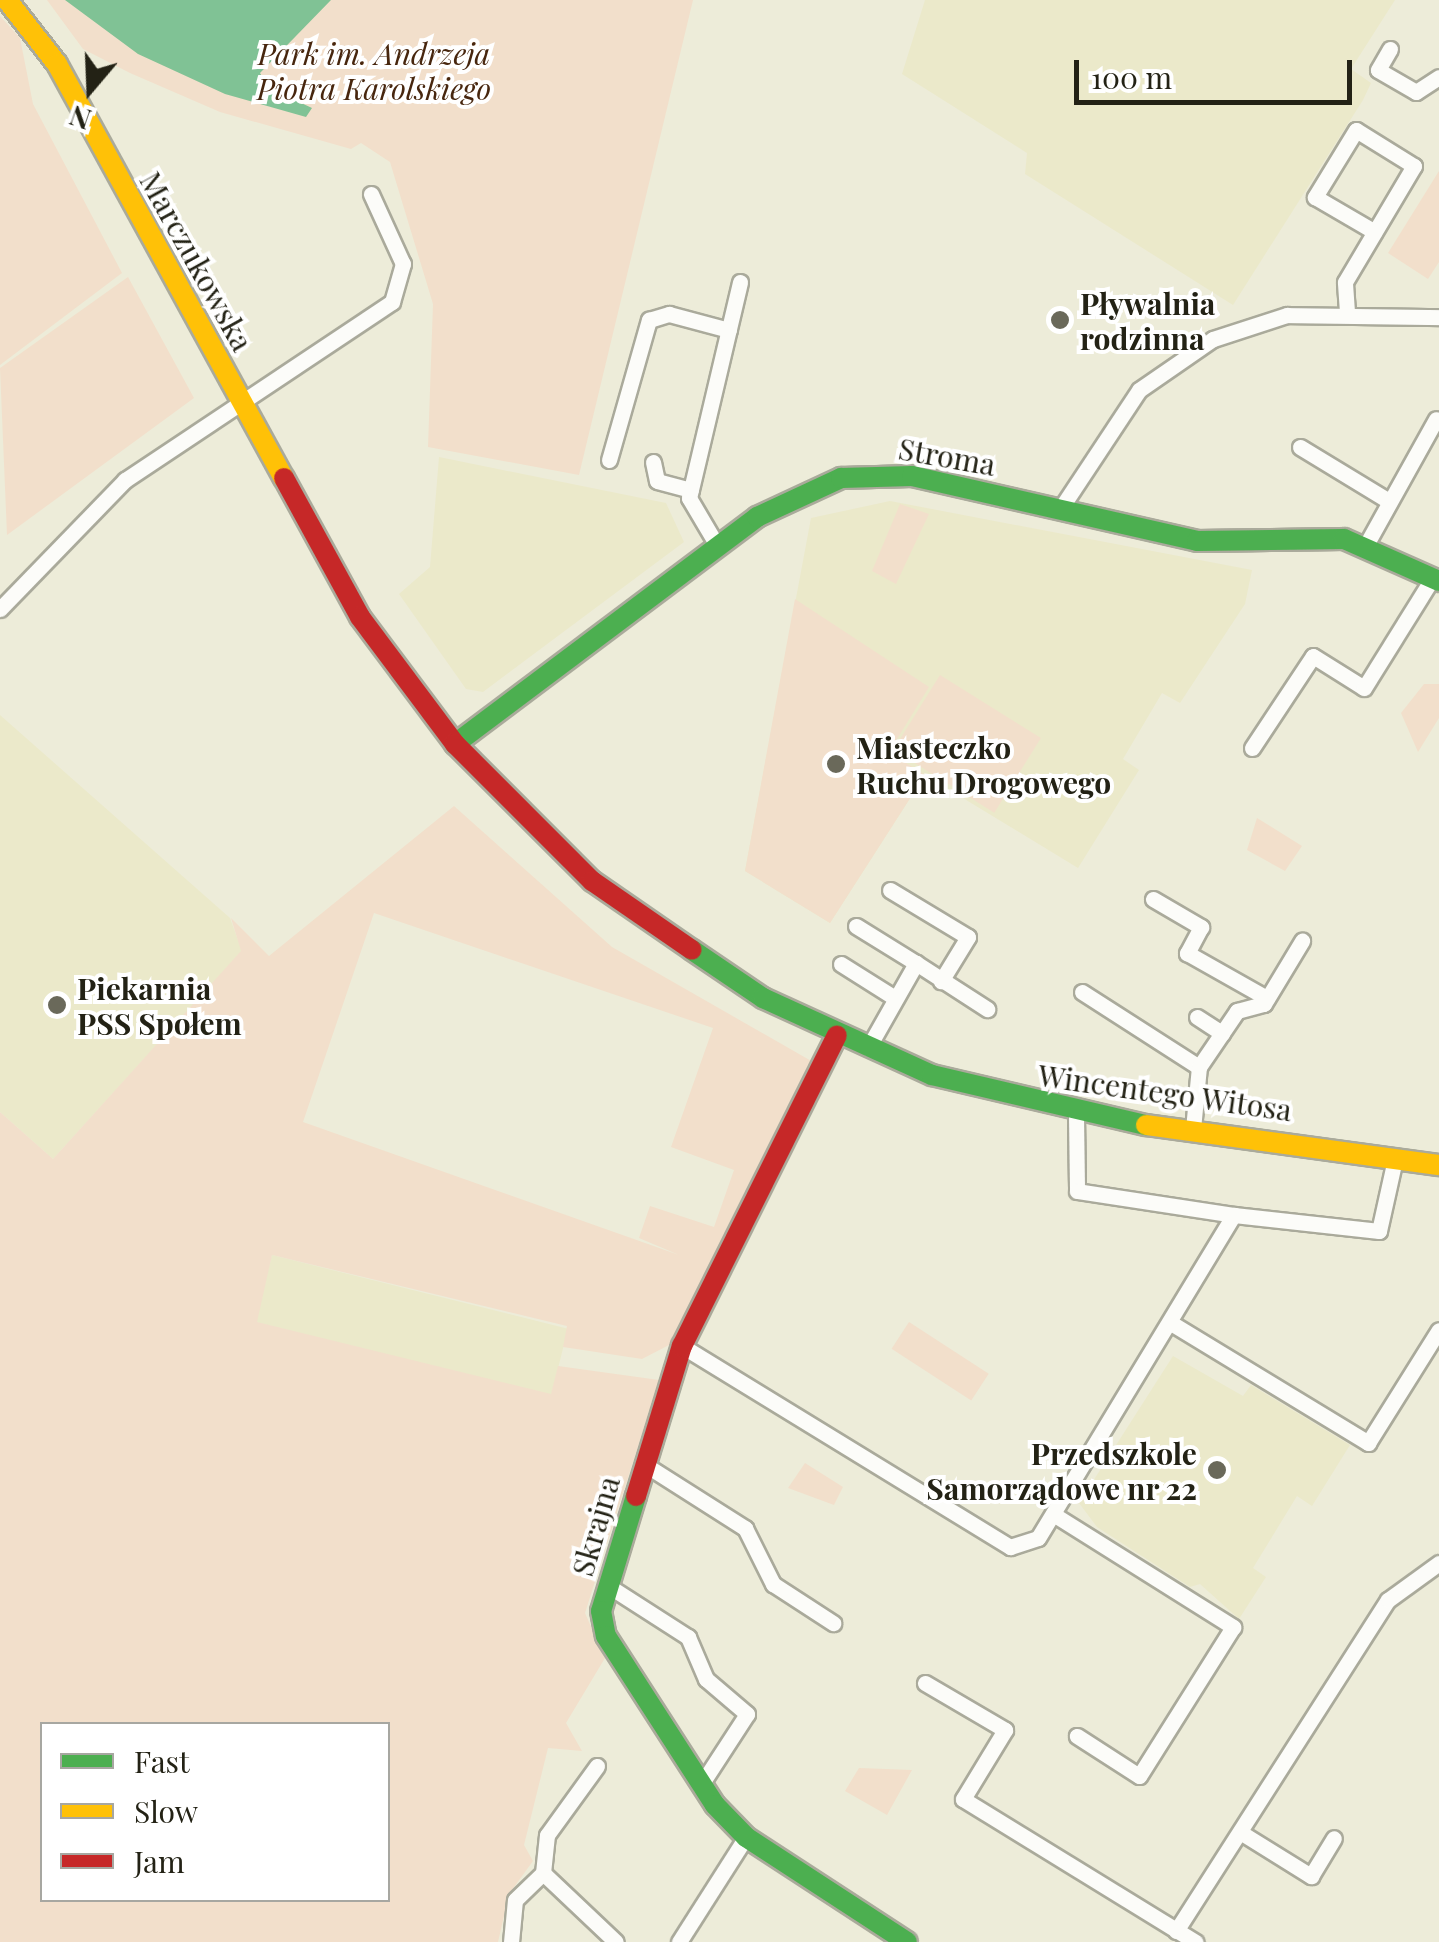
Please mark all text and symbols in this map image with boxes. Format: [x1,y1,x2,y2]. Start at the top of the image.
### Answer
park label: Park im. Andrzeja Piotra Karolskiego [257,35,491,106]
north arrow [40,40,140,140]
scale bar [1079,40,1356,102]
text: 100 m [1091,57,1172,97]
text: N [64,98,96,140]
street label: Marczukowska [133,165,261,357]
place label: Pływalnia rodzinna [1080,285,1215,356]
marker: Pływalnia rodzinna [1049,309,1071,331]
street label: Stroma [896,430,998,482]
place label: Miasteczko Ruchu Drogowego [856,729,1111,800]
marker: Miasteczko Ruchu Drogowego [825,753,847,775]
place label: Piekarnia PSS Społem [77,970,242,1040]
marker: Piekarnia PSS Społem [46,994,68,1016]
street label: Wincentego Witosa [1035,1056,1295,1128]
place label: Przedszkole Samorządowe nr 22 [925,1435,1197,1506]
marker: Przedszkole Samorządowe nr 22 [1206,1459,1228,1481]
street label: Skrajna [564,1472,626,1580]
legend [40,1722,390,1902]
text: Fast [134,1741,190,1781]
text: Slow [134,1791,198,1831]
text: Jam [134,1841,185,1881]

